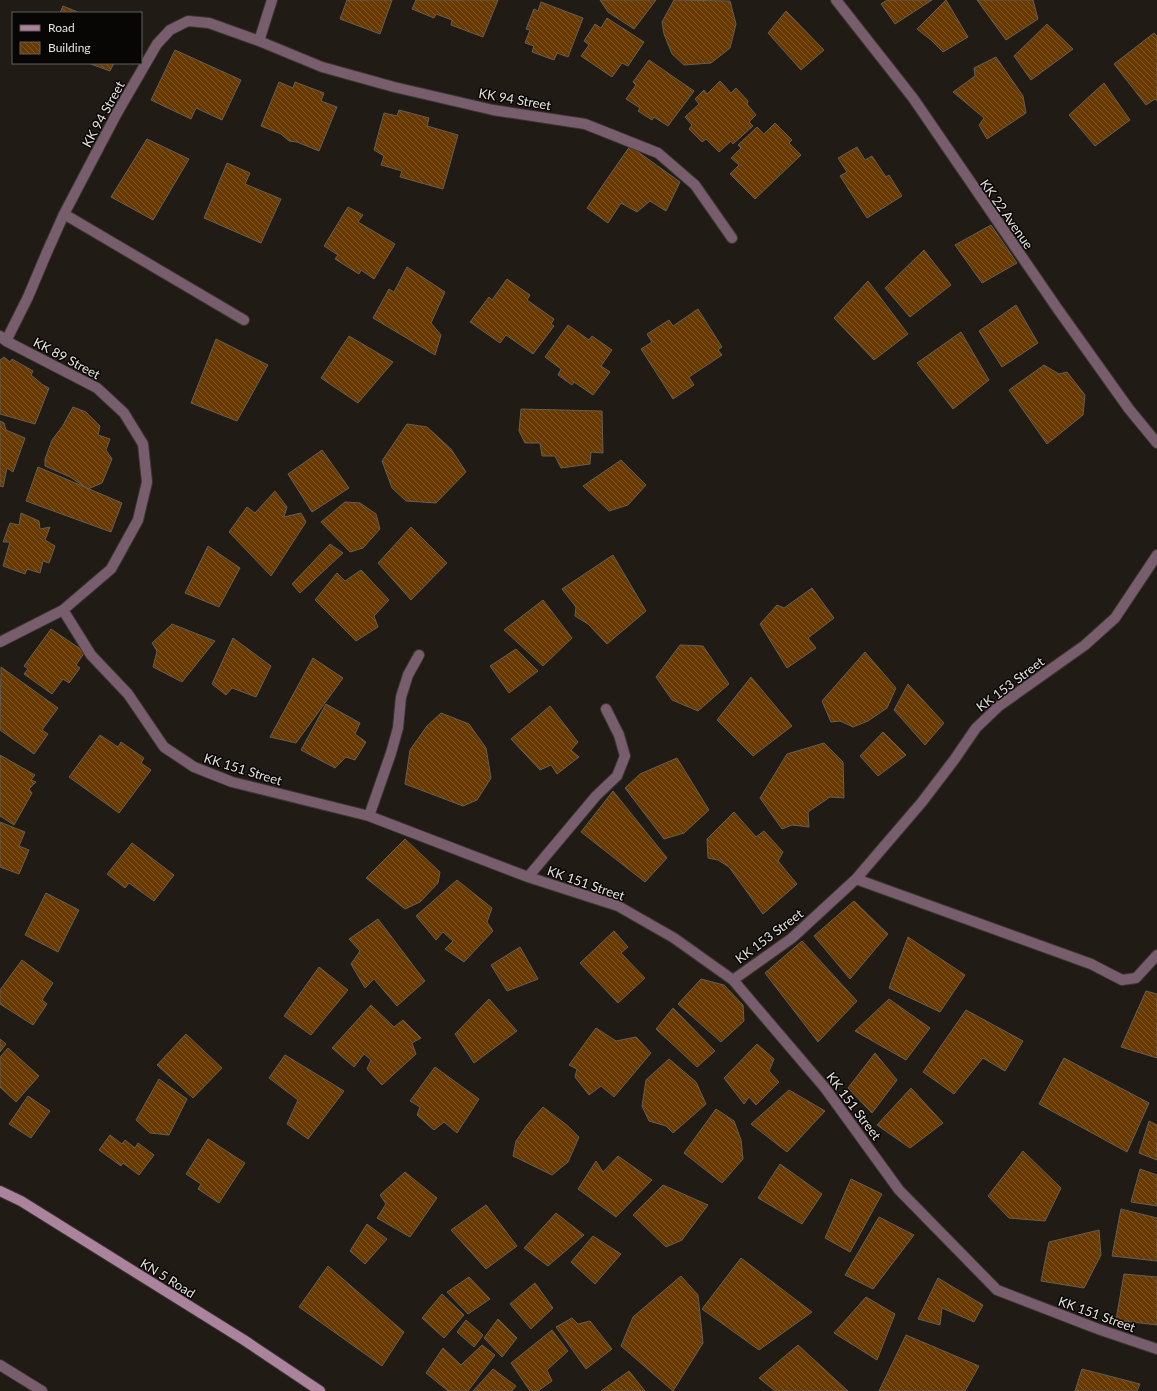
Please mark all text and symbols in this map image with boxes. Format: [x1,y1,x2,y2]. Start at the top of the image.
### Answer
legend [12,12,142,64]
text: Road [48,20,75,35]
text: Building [48,40,91,55]
street label: KK 94 Street [78,78,128,150]
street label: KK 94 Street [478,85,553,113]
street label: KK 22 Avenue [977,176,1037,252]
street label: KK 89 Street [31,334,103,382]
street label: KK 153 Street [973,653,1047,715]
street label: KK 151 Street [202,750,284,789]
street label: KK 151 Street [545,862,627,904]
street label: KK 153 Street [732,905,806,967]
street label: KK 151 Street [823,1069,885,1143]
street label: KN 5 Road [138,1255,198,1301]
street label: KK 151 Street [1056,1293,1138,1335]

